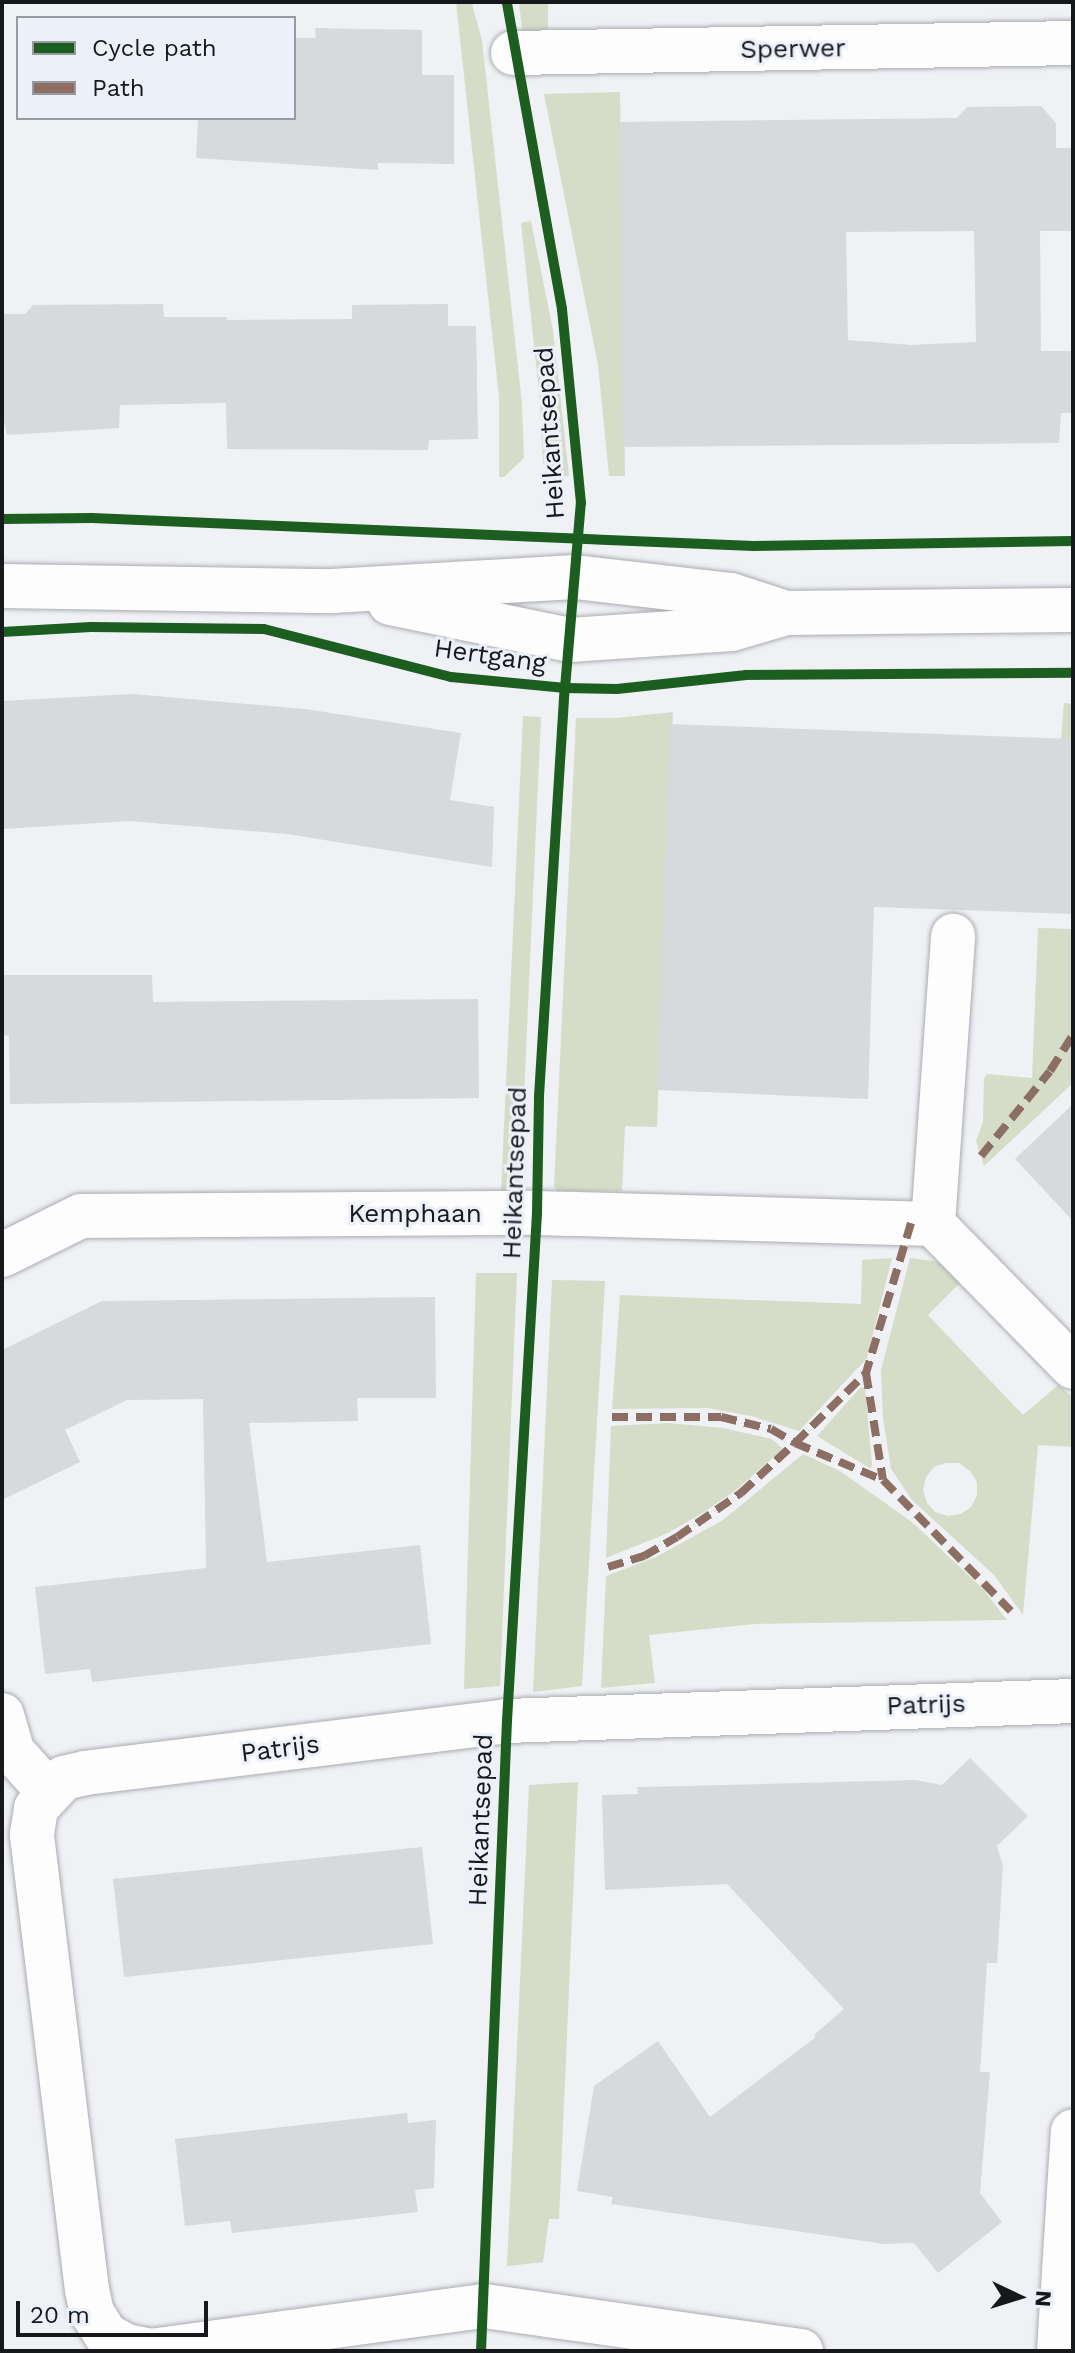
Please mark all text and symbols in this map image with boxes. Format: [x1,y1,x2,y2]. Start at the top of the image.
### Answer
legend [16,16,296,120]
street label: Sperwer [740,32,846,66]
text: Cycle path [92,34,217,62]
text: Path [92,74,145,102]
street label: Heikantsepad [528,346,572,520]
street label: Hertgang [432,633,548,679]
street label: Heikantsepad [496,1086,534,1260]
street label: Kemphaan [348,1198,482,1230]
street label: Patrijs [886,1688,966,1722]
street label: Patrijs [239,1729,321,1769]
street label: Heikantsepad [462,1733,500,1907]
north arrow [979,2257,1059,2337]
scale bar [20,2285,212,2335]
text: N [1030,2290,1056,2308]
text: 20 m [30,2301,90,2329]

